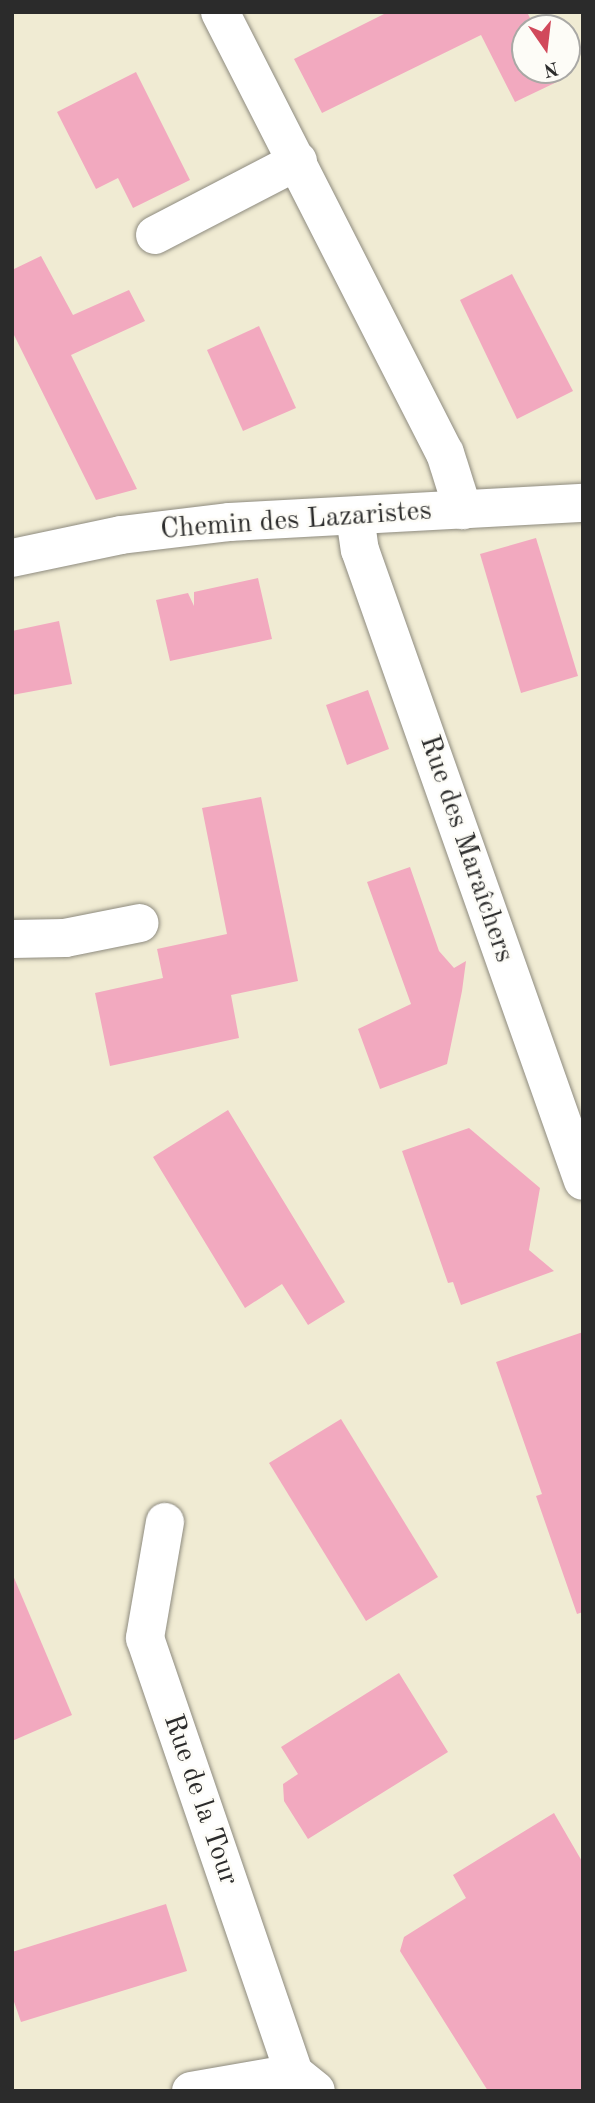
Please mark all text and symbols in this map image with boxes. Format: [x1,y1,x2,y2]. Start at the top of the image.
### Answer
north arrow [511,14,581,84]
text: N [541,57,560,79]
street label: Chemin des Lazaristes [159,495,433,547]
street label: Rue des Maraîchers [411,731,521,967]
street label: Rue de la Tour [155,1710,245,1890]

